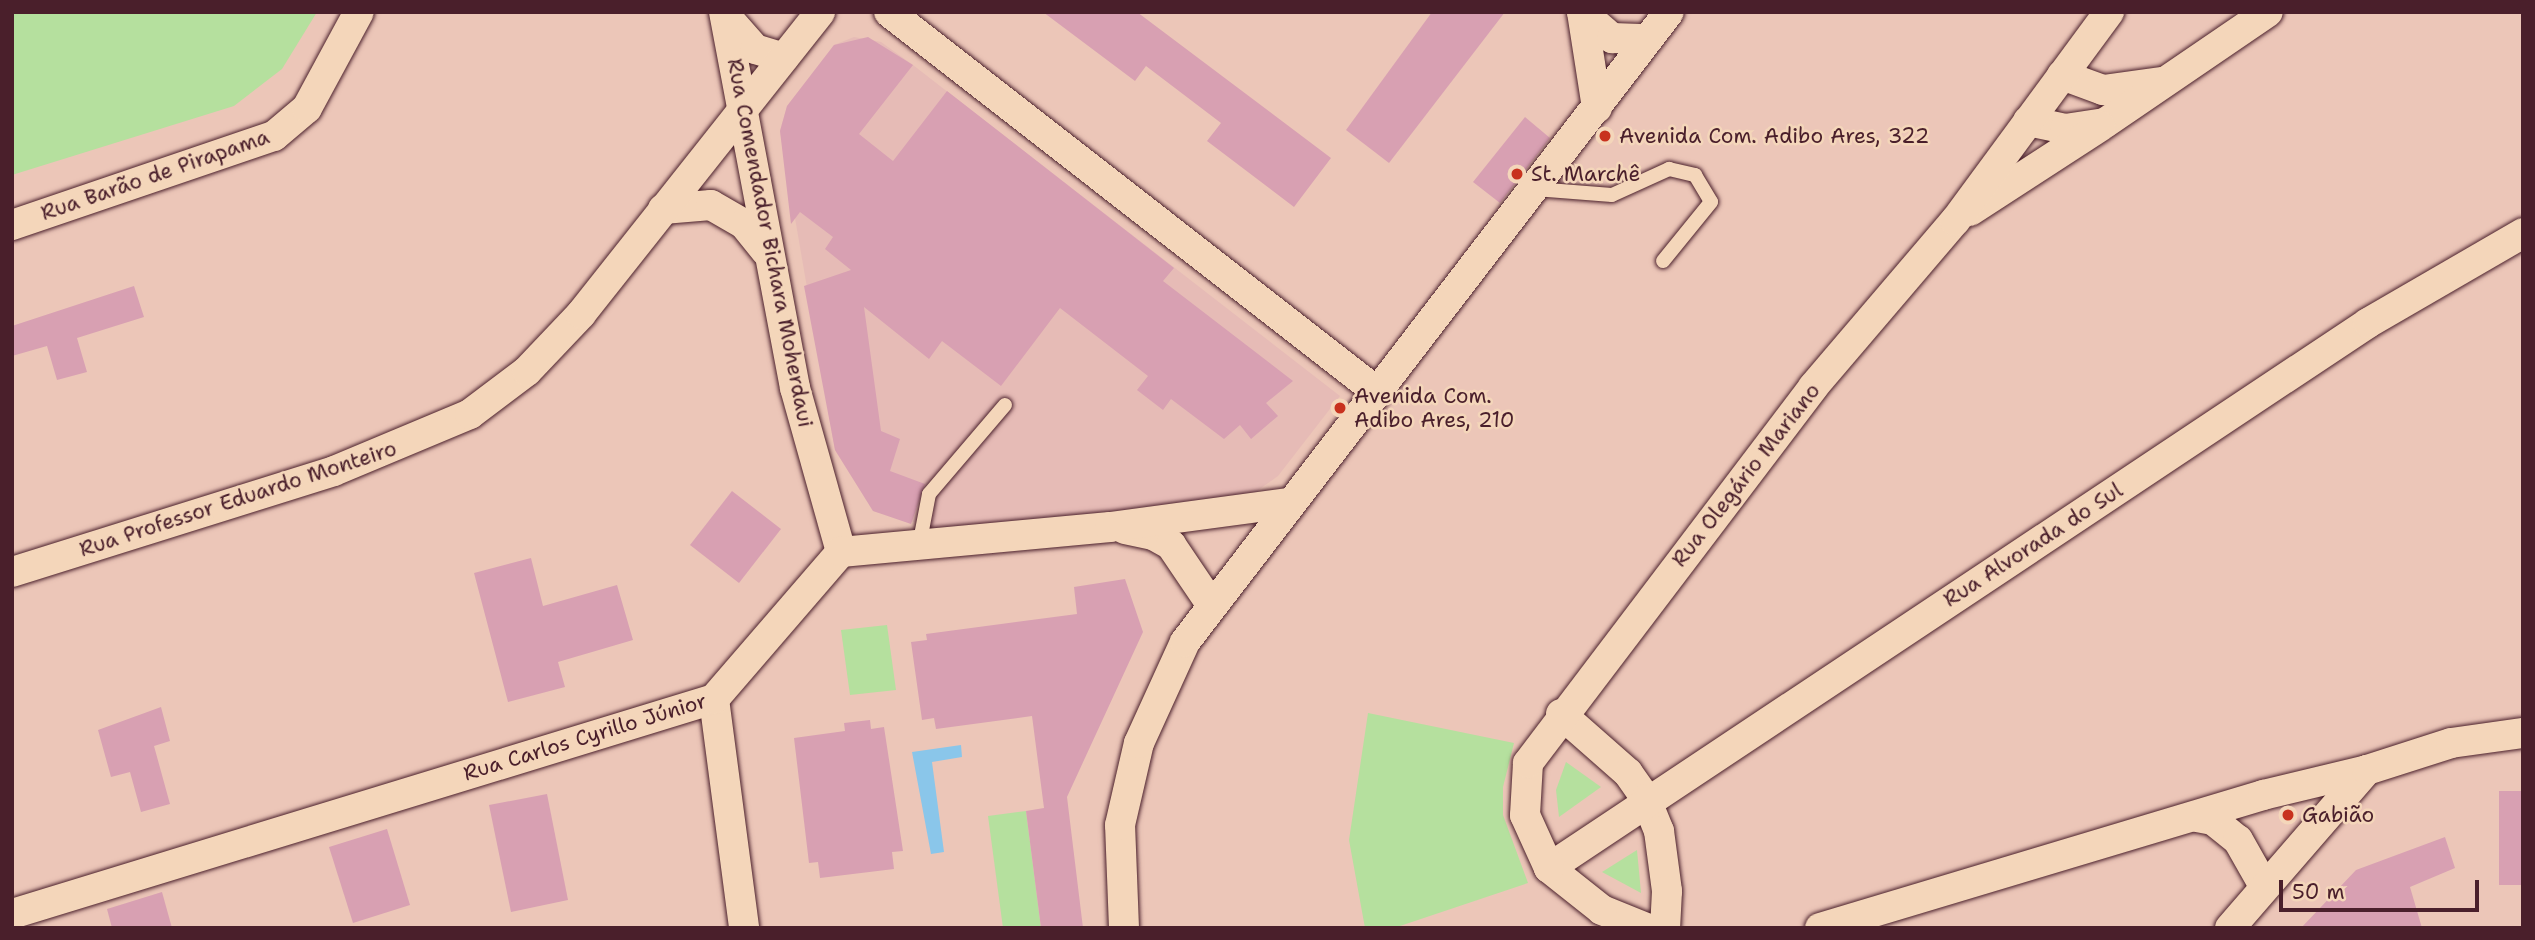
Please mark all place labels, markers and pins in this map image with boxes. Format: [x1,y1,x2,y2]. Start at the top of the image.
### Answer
place label: Avenida Com. Adibo Ares, 322 [1619,123,1929,149]
marker: Avenida Com. Adibo Ares, 322 [1597,128,1613,144]
place label: St. Marchê [1531,161,1640,187]
marker: St. Marchê [1509,166,1525,182]
place label: Avenida Com. Adibo Ares, 210 [1354,383,1515,433]
marker: Avenida Com. Adibo Ares, 210 [1332,400,1348,416]
place label: Gabião [2302,802,2374,828]
marker: Gabião [2280,807,2296,823]

